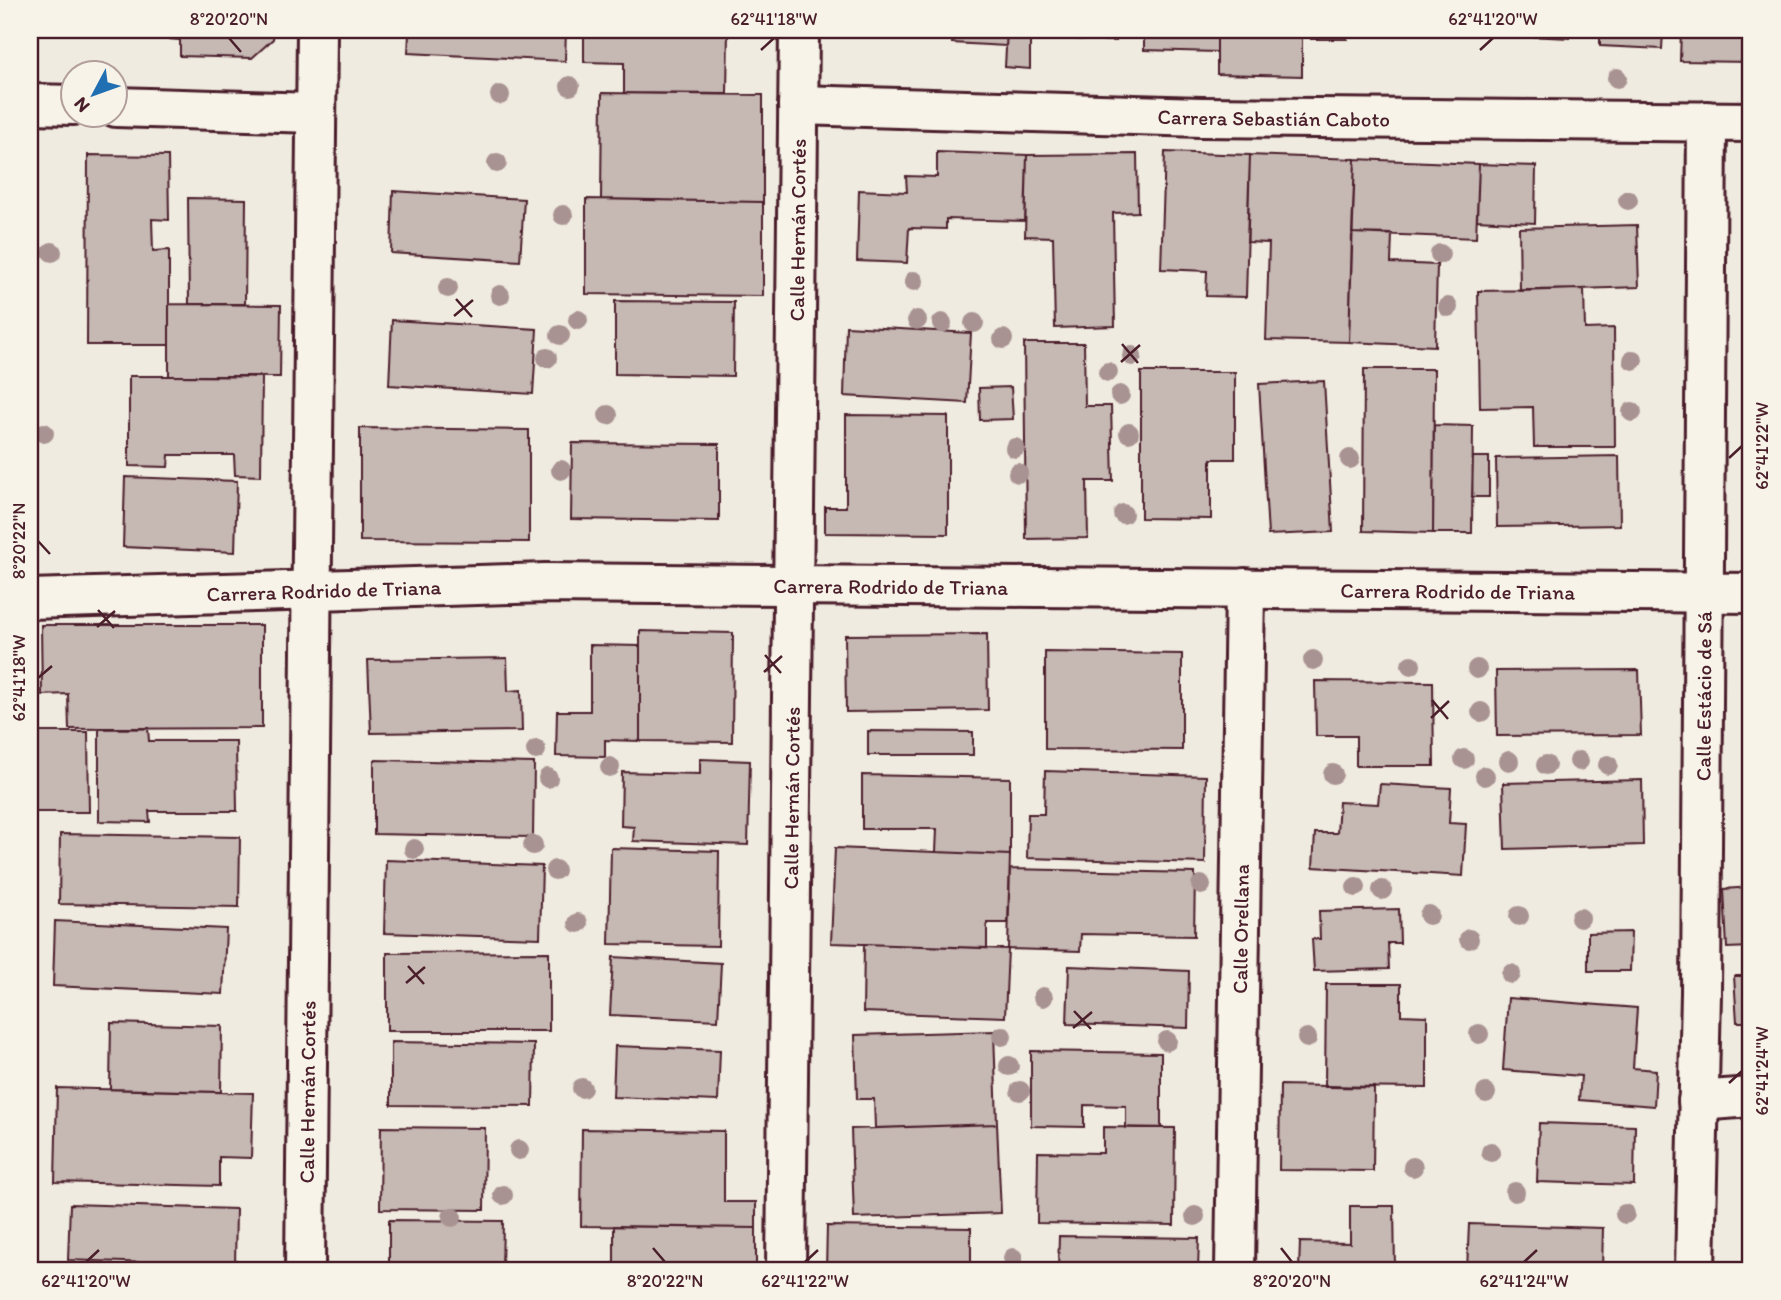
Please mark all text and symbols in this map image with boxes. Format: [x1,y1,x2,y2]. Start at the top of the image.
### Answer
text: 8°20'20"N [190,8,268,30]
text: 62°41'18"W [731,8,818,30]
text: 62°41'20"W [1448,8,1538,30]
north arrow [60,60,130,130]
text: N [69,92,94,117]
street label: Carrera Sebastián Caboto [1157,103,1390,131]
street label: Calle Hernán Cortés [783,139,810,322]
text: 62°41'22"W [1751,402,1773,490]
text: 8°20'22"N [8,503,30,579]
street label: Carrera Rodrido de Triana [773,572,1008,599]
street label: Carrera Rodrido de Triana [206,574,442,606]
street label: Carrera Rodrido de Triana [1340,577,1575,604]
street label: Calle Estácio de Sá [1690,611,1716,781]
text: 62°41'18"W [8,635,30,722]
street label: Calle Hernán Cortés [777,707,804,890]
street label: Calle Orellana [1227,864,1253,994]
street label: Calle Hernán Cortés [293,1000,320,1184]
text: 62°41'24"W [1751,1026,1773,1116]
text: 62°41'20"W [41,1270,131,1292]
text: 8°20'22"N [627,1270,703,1292]
text: 62°41'22"W [761,1270,849,1292]
text: 8°20'20"N [1253,1270,1331,1292]
text: 62°41'24"W [1479,1270,1569,1292]

